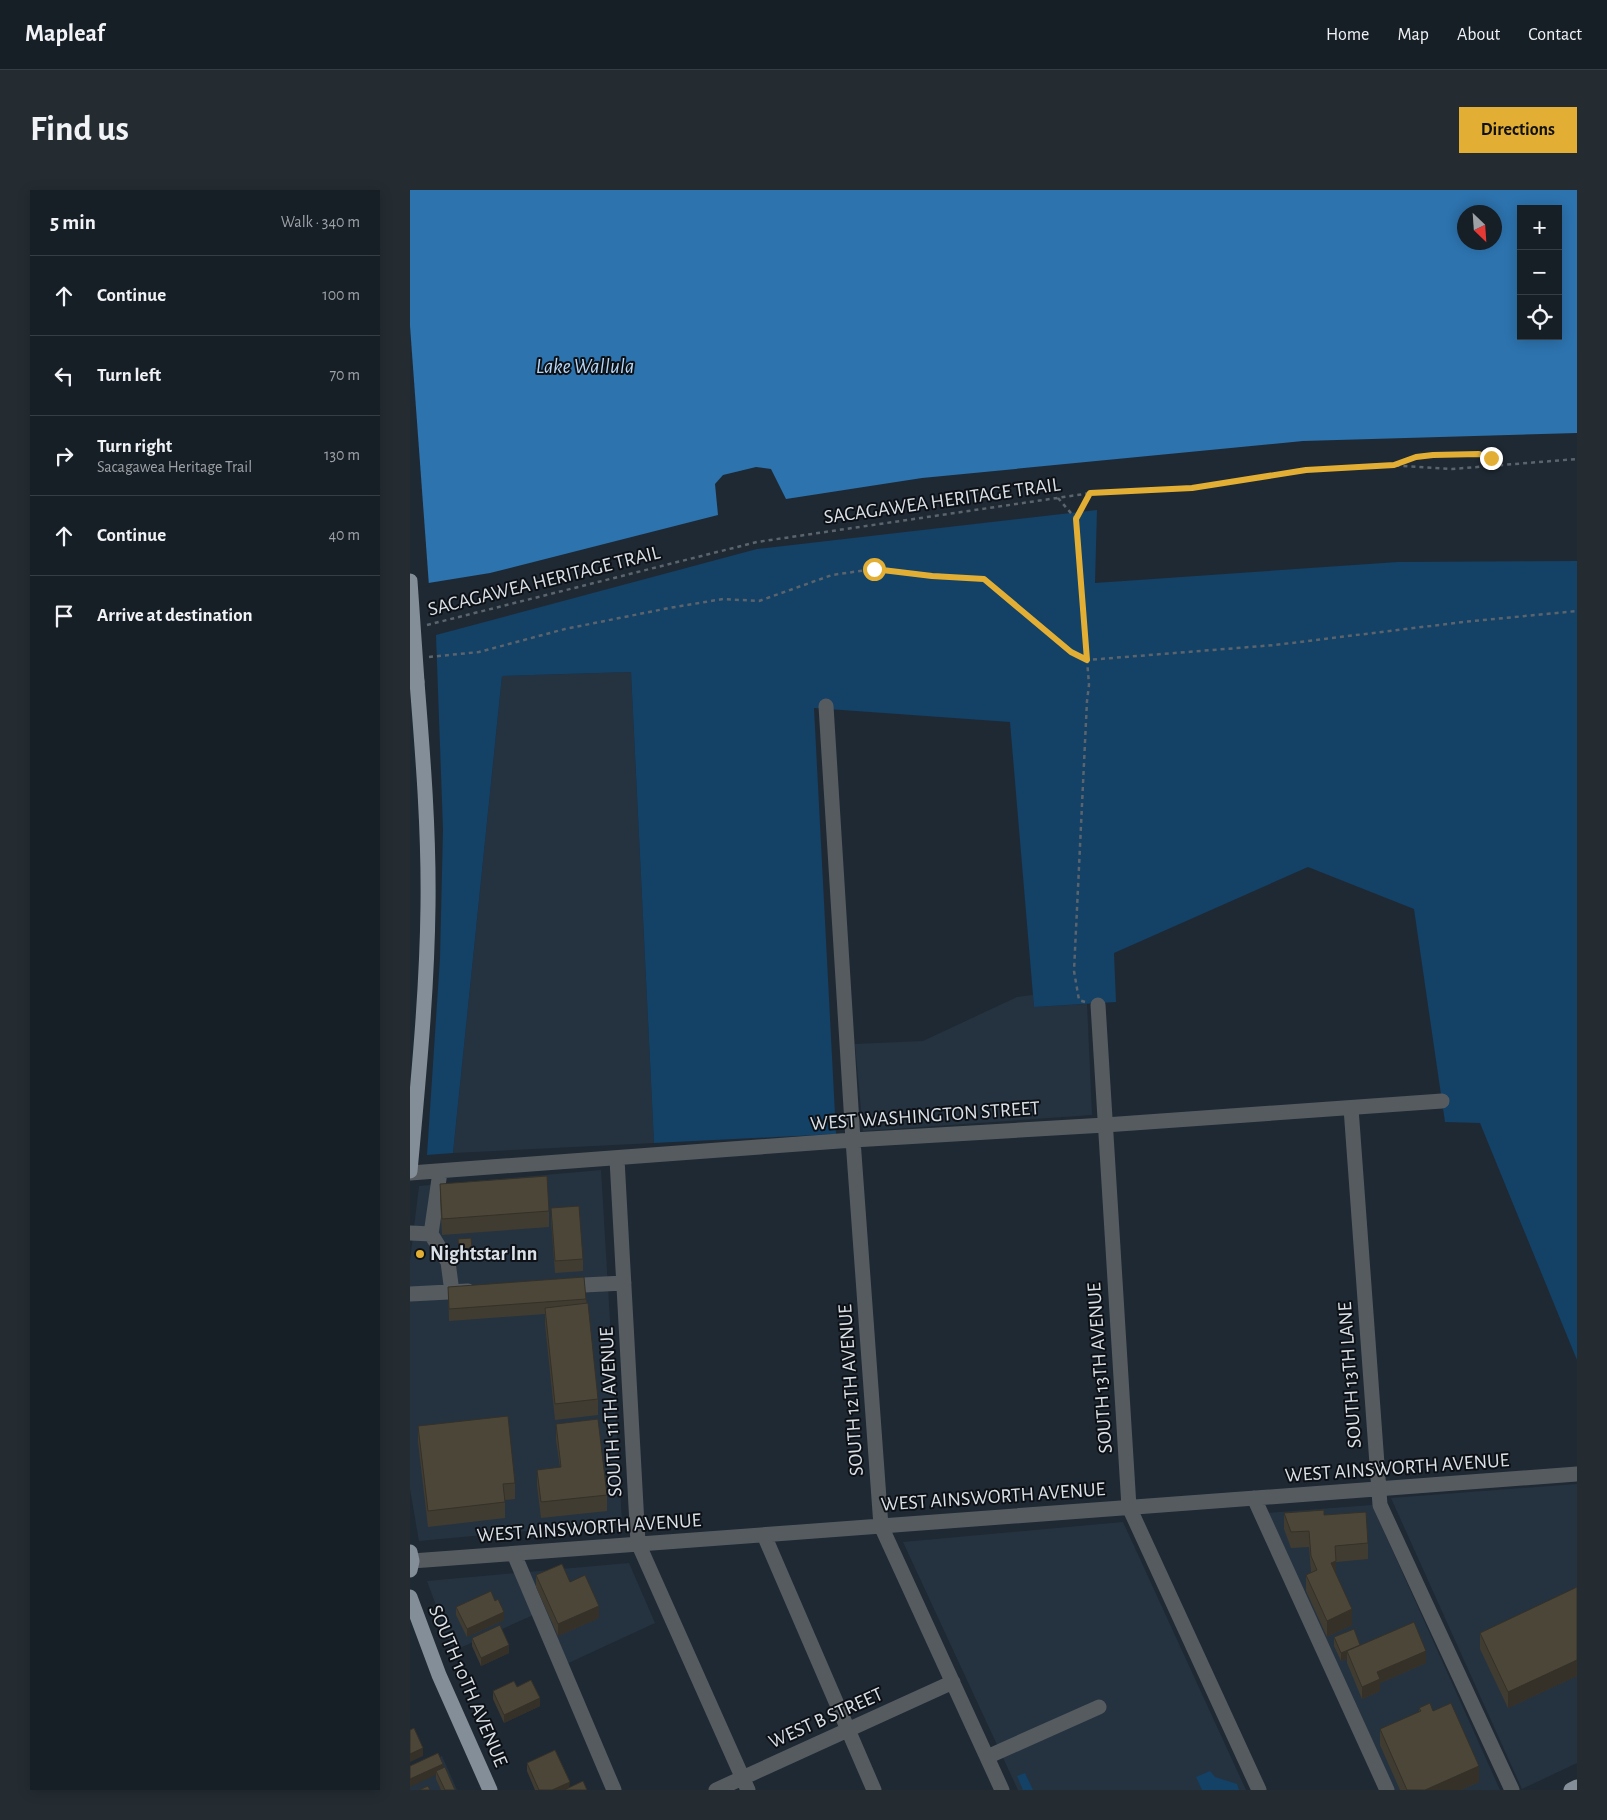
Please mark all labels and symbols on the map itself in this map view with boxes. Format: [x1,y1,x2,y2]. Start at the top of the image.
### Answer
north arrow [1457,205,1502,250]
water label: Lake Wallula [536,356,634,377]
route end [1480,447,1503,470]
street label: SACAGAWEA HERITAGE TRAIL [823,474,1062,527]
street label: SACAGAWEA HERITAGE TRAIL [426,542,663,620]
route start [863,558,886,581]
street label: WEST WASHINGTON STREET [809,1098,1041,1134]
place label: Nightstar Inn [430,1244,537,1264]
marker: Nightstar Inn [414,1248,426,1260]
street label: SOUTH 13TH AVENUE [1084,1282,1116,1454]
street label: SOUTH 13TH LANE [1335,1301,1365,1449]
street label: SOUTH 12TH AVENUE [835,1303,867,1477]
street label: SOUTH 11TH AVENUE [597,1326,625,1497]
street label: WEST AINSWORTH AVENUE [1284,1450,1510,1486]
street label: WEST AINSWORTH AVENUE [880,1479,1106,1515]
street label: WEST AINSWORTH AVENUE [476,1510,702,1546]
street label: SOUTH 10TH AVENUE [425,1602,511,1770]
street label: WEST B STREET [766,1684,886,1752]

